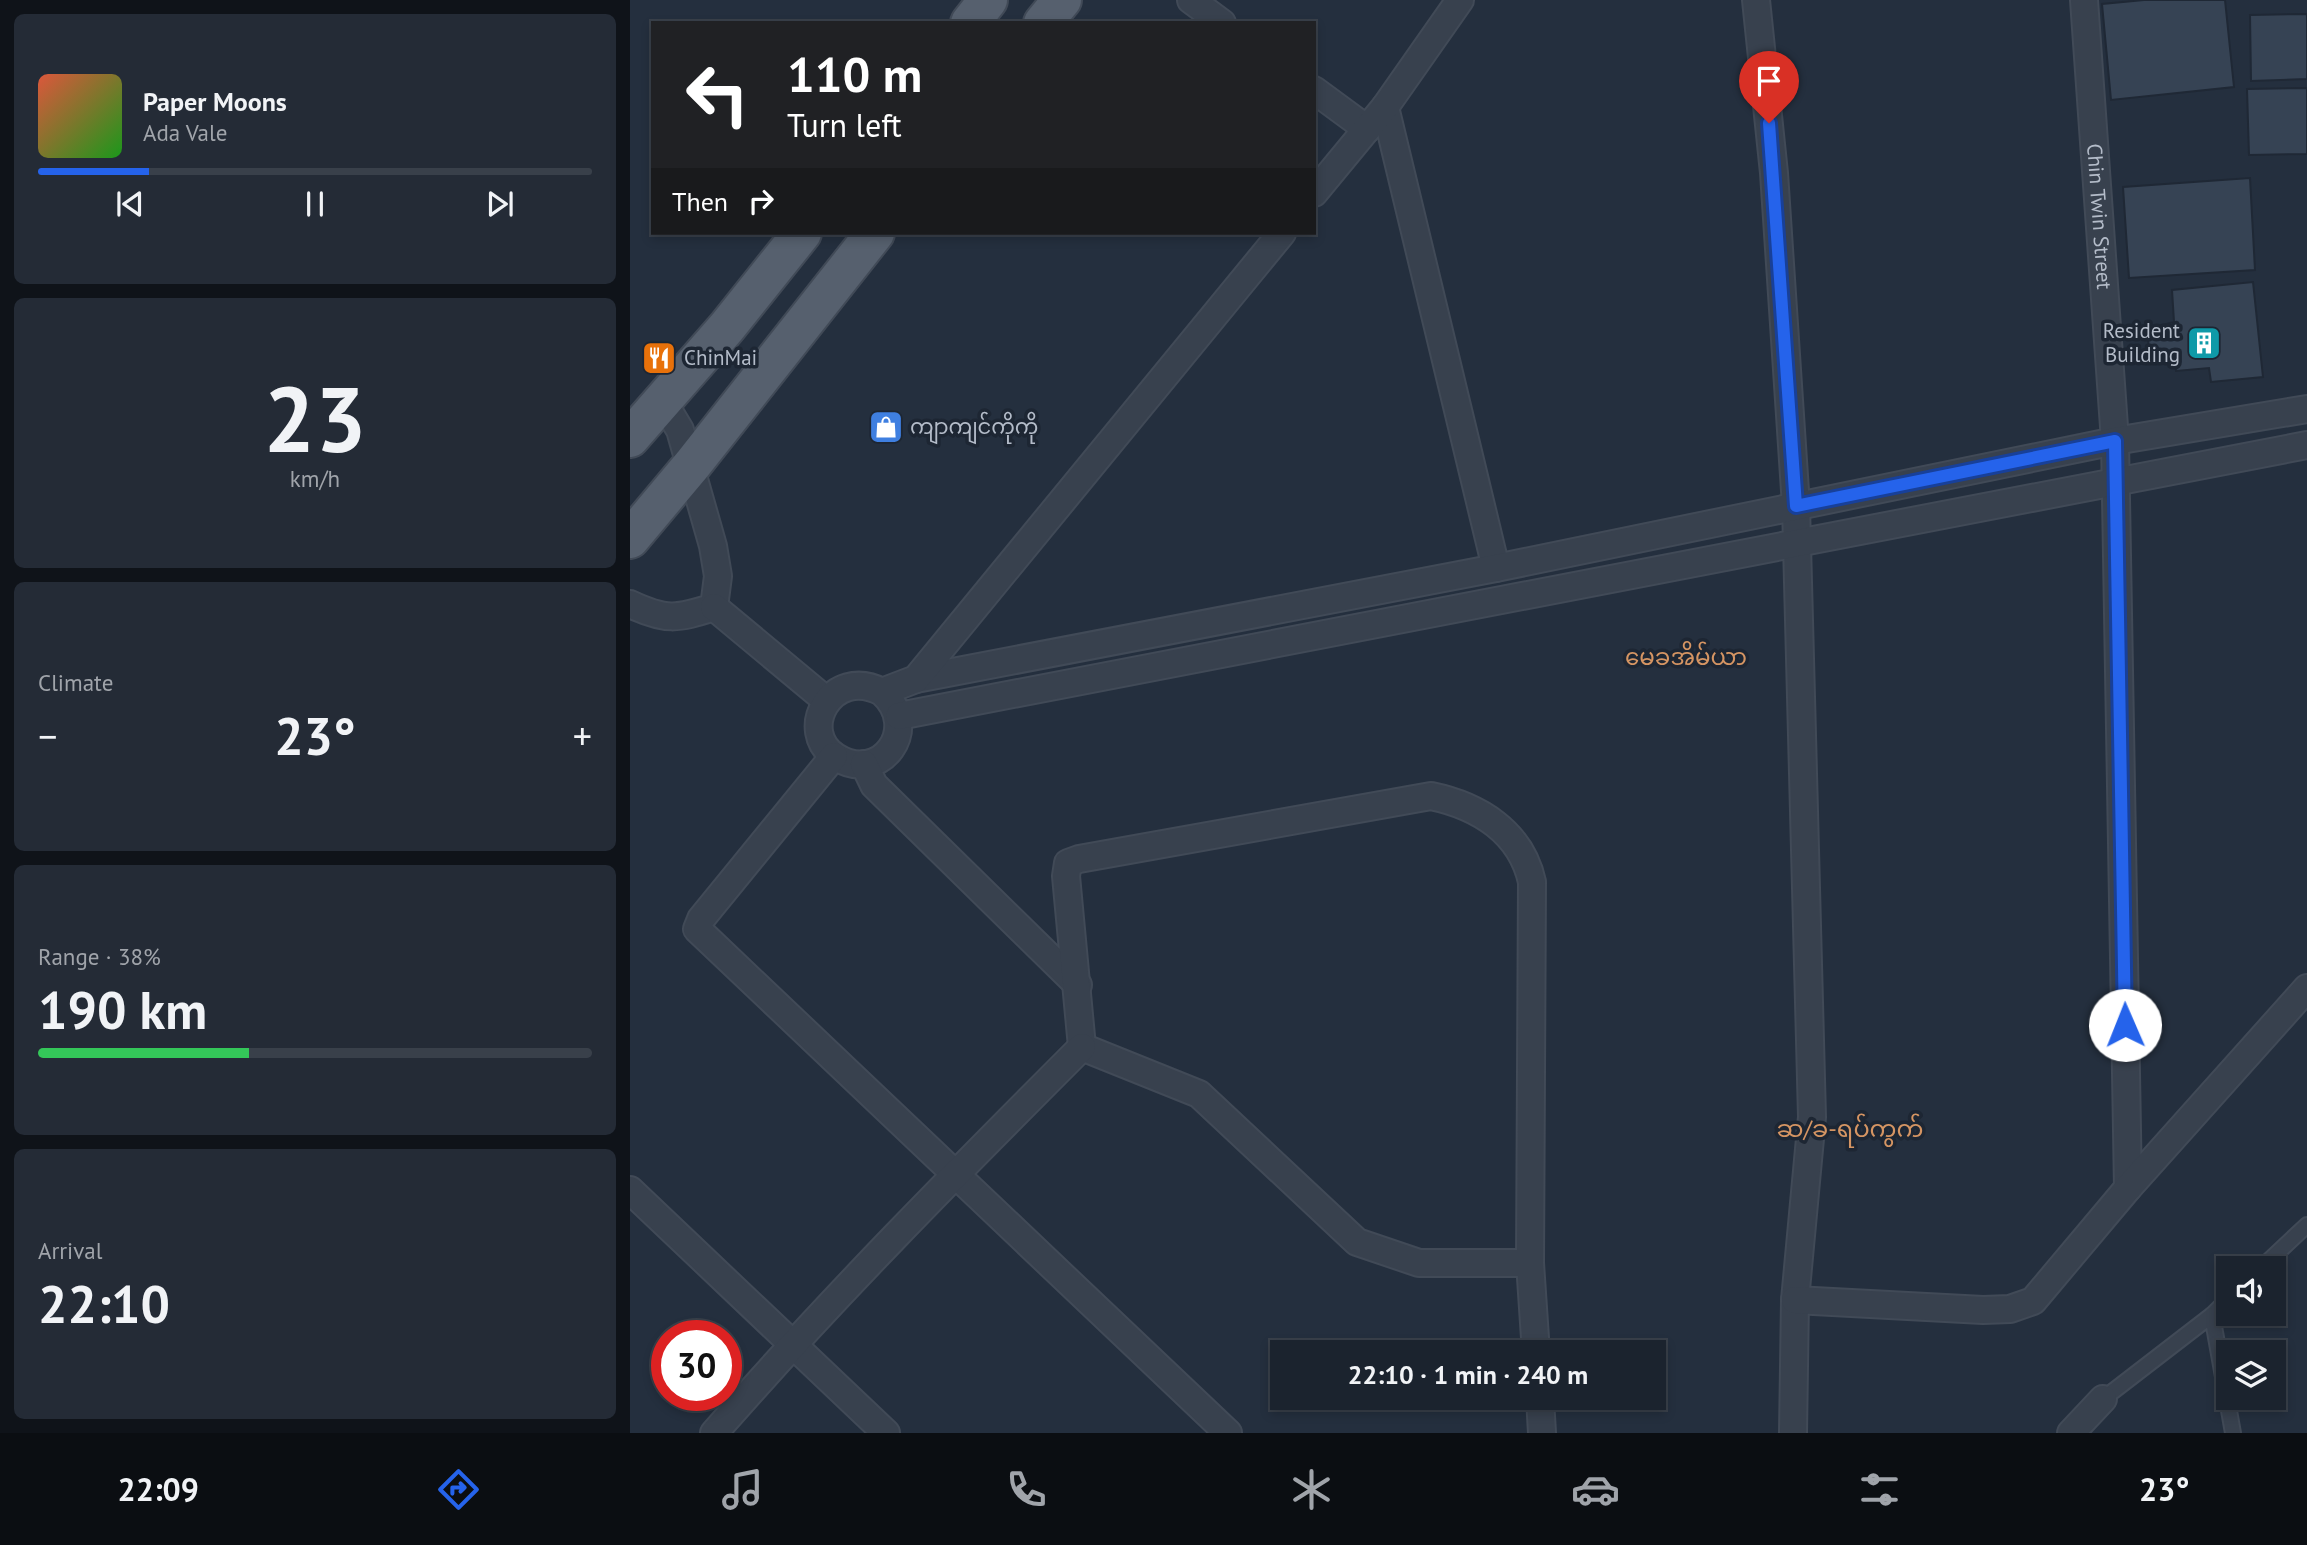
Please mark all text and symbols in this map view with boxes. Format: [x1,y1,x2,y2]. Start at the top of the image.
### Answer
text: 110 m [787,42,922,106]
icon: left [672,49,763,140]
pin [1739,51,1799,123]
icon: arrive [1750,62,1788,100]
text: Paper Moons [143,85,287,118]
text: Turn left [787,104,902,146]
text: Ada Vale [143,118,227,147]
street label: Chin Twin Street [2081,142,2118,290]
icon: right [742,182,780,220]
icon: previous [111,185,149,223]
icon: pause [296,185,334,223]
icon: next [481,185,519,223]
text: Then [672,185,728,218]
place label: Resident Building [2103,317,2180,368]
building icon: Resident Building [2185,324,2223,362]
restaurant icon: ChinMai [640,339,678,377]
place label: ChinMai [684,344,757,371]
text: 23 [263,359,367,477]
shop icon: ကျာကျင်ကိုကို [867,408,905,446]
place label: ကျာကျင်ကိုကို [910,411,1038,445]
text: km/h [290,464,340,493]
district label: မေခအိမ်ယာ [1625,641,1747,671]
text: Climate [38,668,113,697]
text: 23° [274,702,356,769]
text: − [38,711,57,760]
text: + [573,711,592,760]
text: Range · 38% [38,942,161,971]
text: 190 km [38,976,207,1043]
position arrow [2088,988,2162,1062]
district label: ဆ/ခ-ရပ်ကွက် [1776,1113,1924,1148]
text: Arrival [38,1236,102,1265]
map controls [2216,1256,2286,1410]
button: sound [2216,1256,2286,1326]
text: 22:10 [38,1270,170,1337]
speed limit sign: 30 [651,1320,742,1411]
button: layers [2216,1340,2286,1410]
text: 22:10 · 1 min · 240 m [1348,1358,1588,1391]
icon: directions [434,1465,483,1514]
icon: music [718,1465,767,1514]
icon: phone [1002,1465,1051,1514]
icon: climate [1287,1465,1336,1514]
icon: car [1571,1465,1620,1514]
icon: filters [1855,1465,1904,1514]
text: 22:09 [118,1468,199,1510]
text: 23° [2139,1468,2189,1510]

